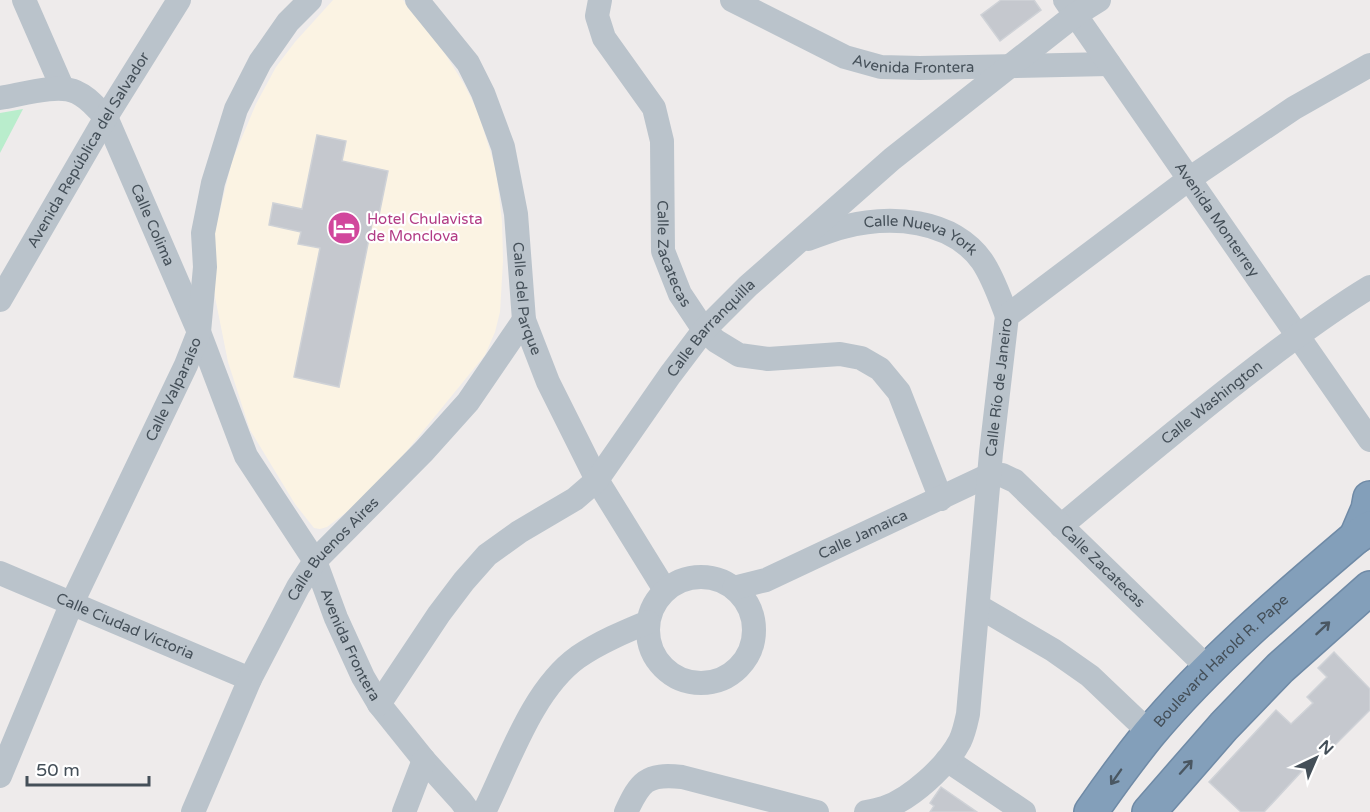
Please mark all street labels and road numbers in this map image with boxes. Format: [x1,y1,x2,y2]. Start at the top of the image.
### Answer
street label: Avenida República del Salvador [23,49,153,251]
street label: Avenida Frontera [851,51,974,77]
street label: Avenida Monterrey [1171,158,1263,280]
street label: Calle Colima [127,181,178,269]
street label: Calle Zacatecas [654,200,695,311]
street label: Calle Nueva York [862,212,981,259]
street label: Calle del Parque [509,241,546,358]
street label: Calle Barranquilla [663,275,759,381]
street label: Calle Río de Janeiro [982,317,1016,458]
street label: Calle Valparaíso [142,335,205,444]
street label: Calle Washington [1157,357,1266,448]
street label: Calle Buenos Aires [283,493,382,604]
street label: Calle Jamaica [815,506,910,563]
street label: Calle Zacatecas [1057,521,1149,611]
street label: Avenida Frontera [317,586,384,704]
street label: Calle Ciudad Victoria [54,589,197,663]
street label: Boulevard Harold R. Pape [1150,590,1292,731]

